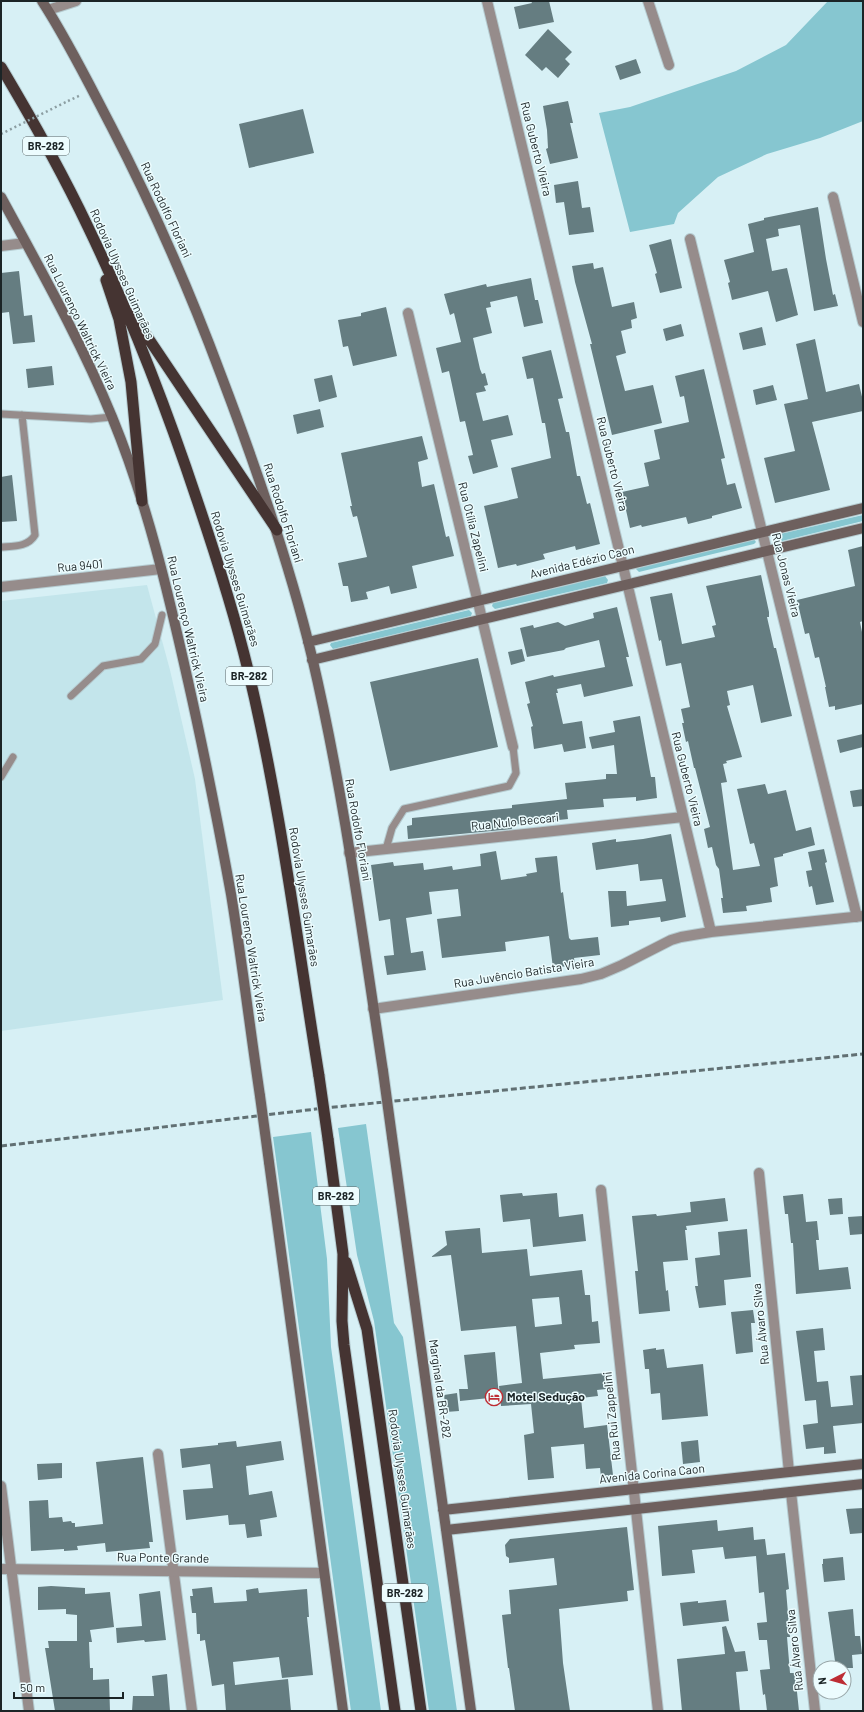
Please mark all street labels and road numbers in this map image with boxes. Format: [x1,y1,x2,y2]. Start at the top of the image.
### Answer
street label: Rua Guberto Vieira [518,100,555,197]
road number: BR-282 [23,137,69,155]
street label: Rua Rodolfo Floriani [139,160,195,260]
street label: Rodovia Ulysses Guimarães [88,206,158,341]
street label: Rua Lourenço Waltrick Vieira [42,251,120,392]
street label: Rua Guberto Vieira [594,415,631,512]
street label: Rua Rodolfo Floriani [261,461,307,564]
street label: Rua Otília Zapelini [456,480,492,573]
street label: Rodovia Ulysses Guimarães [209,509,263,648]
street label: Rua Jonas Vieira [770,531,804,618]
street label: Avenida Edézio Caon [528,541,636,581]
street label: Rua Lourenço Waltrick Vieira [165,554,213,703]
street label: Rua 9401 [56,556,103,574]
road number: BR-282 [226,667,272,685]
street label: Rua Guberto Vieira [669,730,706,827]
street label: Rua Rodolfo Floriani [343,777,375,882]
street label: Rua Nulo Beccari [470,809,560,833]
street label: Rodovia Ulysses Guimarães [287,826,323,968]
street label: Rua Lourenço Waltrick Vieira [233,873,271,1023]
street label: Rua Juvêncio Batista Vieira [453,954,595,990]
road number: BR-282 [313,1187,359,1205]
street label: Rua Álvaro Silva [749,1283,771,1366]
street label: Marginal da BR-282 [427,1338,455,1439]
street label: Rua Rui Zappelini [599,1371,623,1461]
street label: Rodovia Ulysses Guimarães [386,1408,420,1550]
street label: Avenida Corina Caon [598,1461,705,1486]
street label: Rua Ponte Grande [117,1549,209,1565]
road number: BR-282 [382,1584,428,1602]
street label: Rua Álvaro Silva [783,1609,805,1692]

